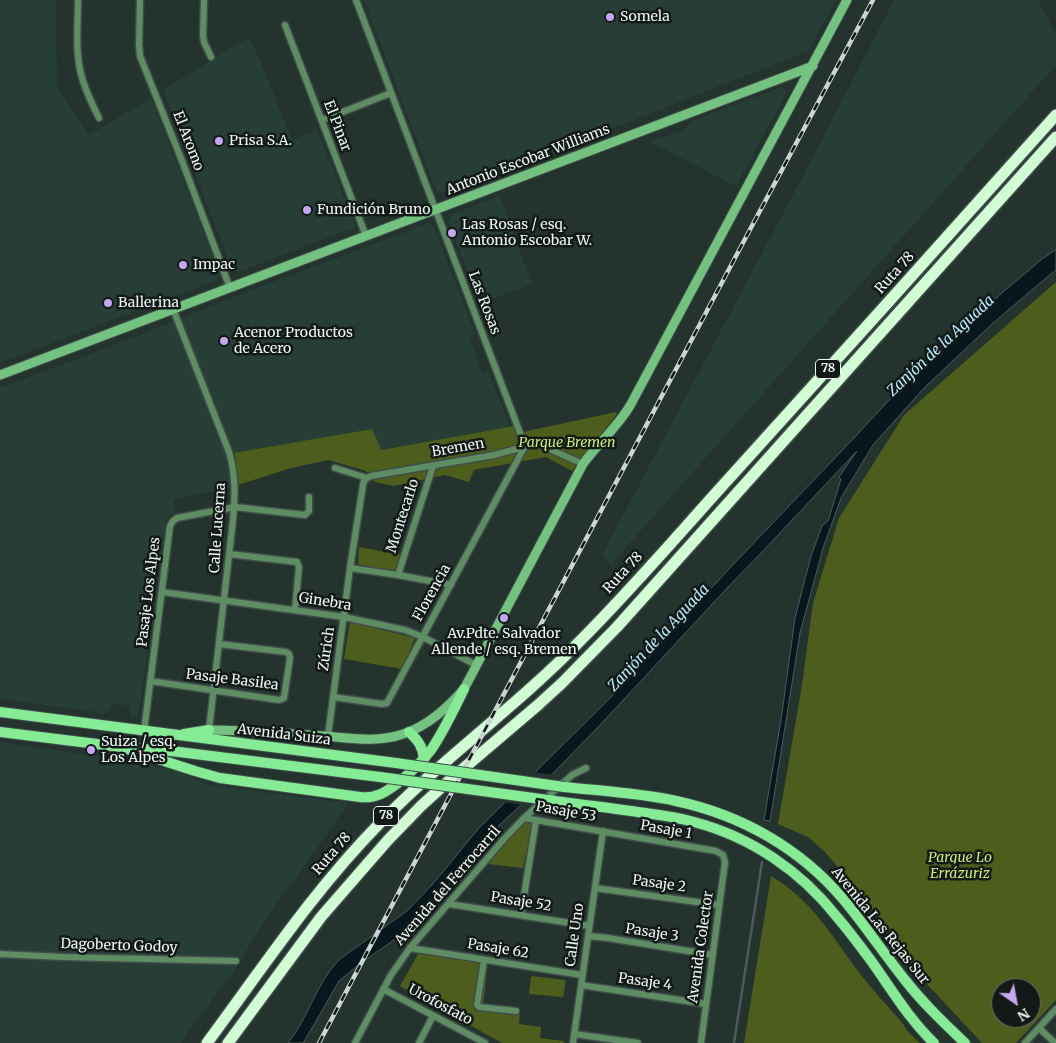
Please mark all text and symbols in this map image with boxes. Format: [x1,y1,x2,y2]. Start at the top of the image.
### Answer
place label: Somela [620,9,670,25]
marker: Somela [604,11,616,23]
street label: El Pinar [320,98,354,154]
street label: El Aromo [169,109,207,173]
street label: Antonio Escobar Williams [444,121,612,199]
place label: Prisa S.A. [229,133,292,149]
marker: Prisa S.A. [213,135,225,147]
place label: Fundición Bruno [317,202,430,218]
marker: Fundición Bruno [301,204,313,216]
place label: Las Rosas / esq. Antonio Escobar W. [462,217,592,250]
marker: Las Rosas / esq. Antonio Escobar W. [446,227,458,239]
street label: Ruta 78 [872,249,918,297]
place label: Impac [193,257,235,273]
marker: Impac [177,259,189,271]
street label: Las Rosas [464,269,504,337]
water label: Zanjón de la Aguada [884,292,998,400]
place label: Ballerina [118,295,179,311]
marker: Ballerina [102,297,114,309]
place label: Acenor Productos de Acero [234,325,353,358]
marker: Acenor Productos de Acero [218,335,230,347]
road number: 78 [816,359,840,378]
street label: Bremen [430,435,486,461]
park label: Parque Bremen [518,435,616,451]
street label: Montecarlo [383,477,423,555]
street label: Calle Lucerna [206,482,230,574]
street label: Pasaje Los Alpes [134,536,164,648]
street label: Ruta 78 [600,549,646,597]
street label: Florencia [409,562,455,624]
water label: Zanjón de la Aguada [605,581,713,695]
street label: Ginebra [297,590,353,614]
marker: Av.Pdte. Salvador Allende / esq. Bremen [498,612,510,624]
street label: Zúrich [316,626,338,672]
place label: Av.Pdte. Salvador Allende / esq. Bremen [431,626,577,658]
street label: Pasaje Basilea [185,666,279,694]
street label: Avenida Suiza [236,721,332,749]
place label: Suiza / esq. Los Alpes [101,734,176,766]
marker: Suiza / esq. Los Alpes [85,744,97,756]
street label: Pasaje 53 [534,798,598,826]
road number: 78 [374,806,398,826]
street label: Pasaje 1 [639,817,693,843]
street label: Avenida del Ferrocarril [391,823,505,949]
street label: Ruta 78 [309,829,355,879]
park label: Parque Lo Errázuriz [928,850,992,882]
street label: Avenida Las Rejas Sur [827,864,933,988]
street label: Pasaje 2 [631,872,687,896]
street label: Pasaje 52 [489,889,553,915]
street label: Avenida Colector [685,890,717,1004]
street label: Calle Uno [562,902,588,968]
street label: Pasaje 3 [624,921,680,945]
street label: Dagoberto Godoy [60,936,178,956]
street label: Pasaje 62 [466,936,530,962]
street label: Pasaje 4 [617,970,673,994]
north arrow [991,978,1041,1028]
street label: Urofosfato [405,981,475,1029]
text: N [1014,1004,1033,1025]

